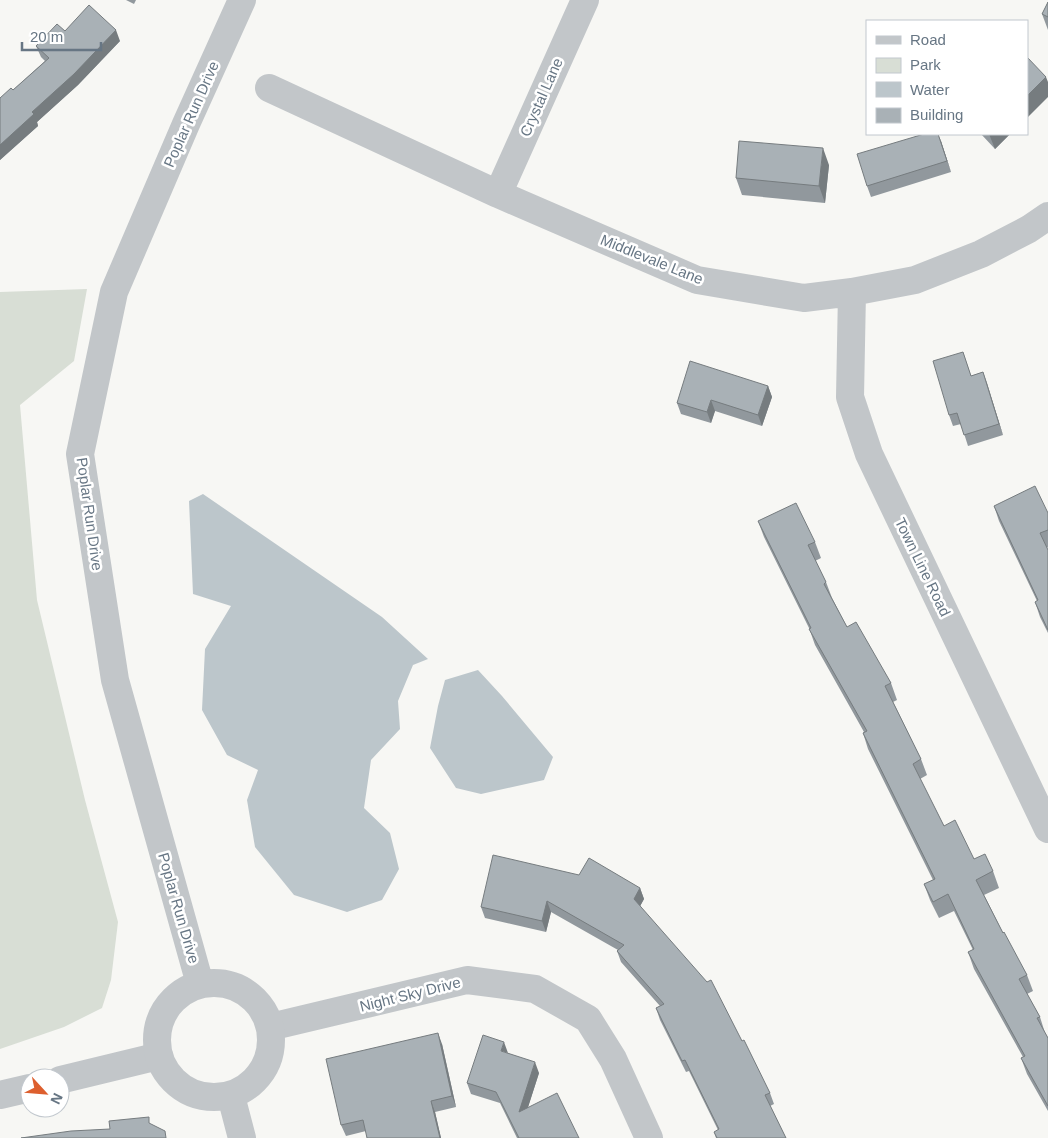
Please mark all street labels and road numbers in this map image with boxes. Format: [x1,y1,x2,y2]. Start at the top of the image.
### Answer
street label: Crystal Lane [516,55,566,139]
street label: Poplar Run Drive [160,58,222,170]
street label: Middlevale Lane [598,231,706,287]
street label: Poplar Run Drive [74,456,106,572]
street label: Town Line Road [892,515,954,619]
street label: Poplar Run Drive [155,851,203,965]
street label: Night Sky Drive [358,973,462,1015]

